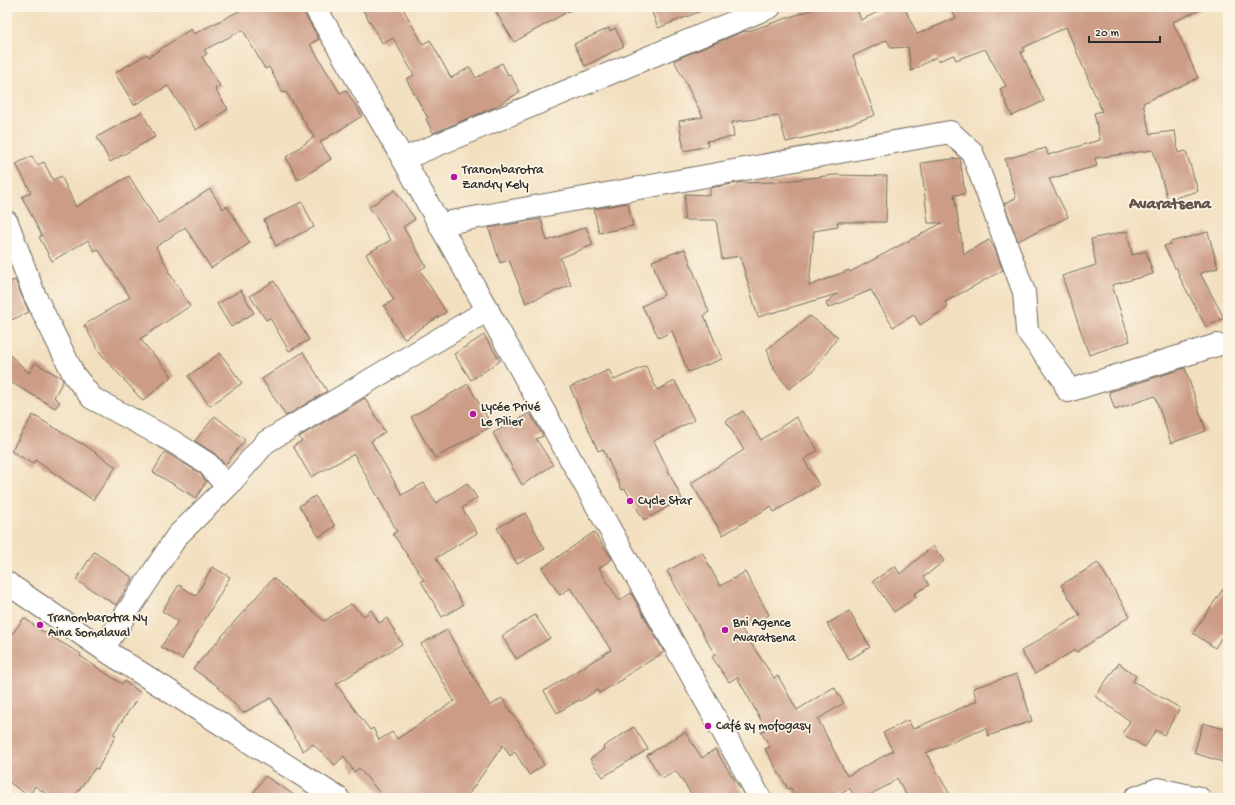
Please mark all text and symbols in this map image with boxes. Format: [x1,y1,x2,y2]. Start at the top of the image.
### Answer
scale bar [1089,18,1160,44]
text: 20 m [1095,27,1120,41]
place label: Tranombarotra Zandry Kely [461,163,544,193]
marker: Tranombarotra Zandry Kely [449,172,459,182]
district label: Avaratsena [1128,195,1213,215]
place label: Lycée Privé Le Pilier [481,400,540,430]
marker: Lycée Privé Le Pilier [468,409,478,419]
place label: Cycle Star [638,494,693,509]
marker: Cycle Star [625,496,635,506]
place label: Tranombarotra Ny Aina Somalaval [47,611,148,641]
place label: Bni Agence Avaratsena [732,616,796,646]
marker: Tranombarotra Ny Aina Somalaval [35,620,45,630]
marker: Bni Agence Avaratsena [720,625,730,635]
place label: Café sy mofogasy [716,719,811,734]
marker: Café sy mofogasy [703,721,713,731]

